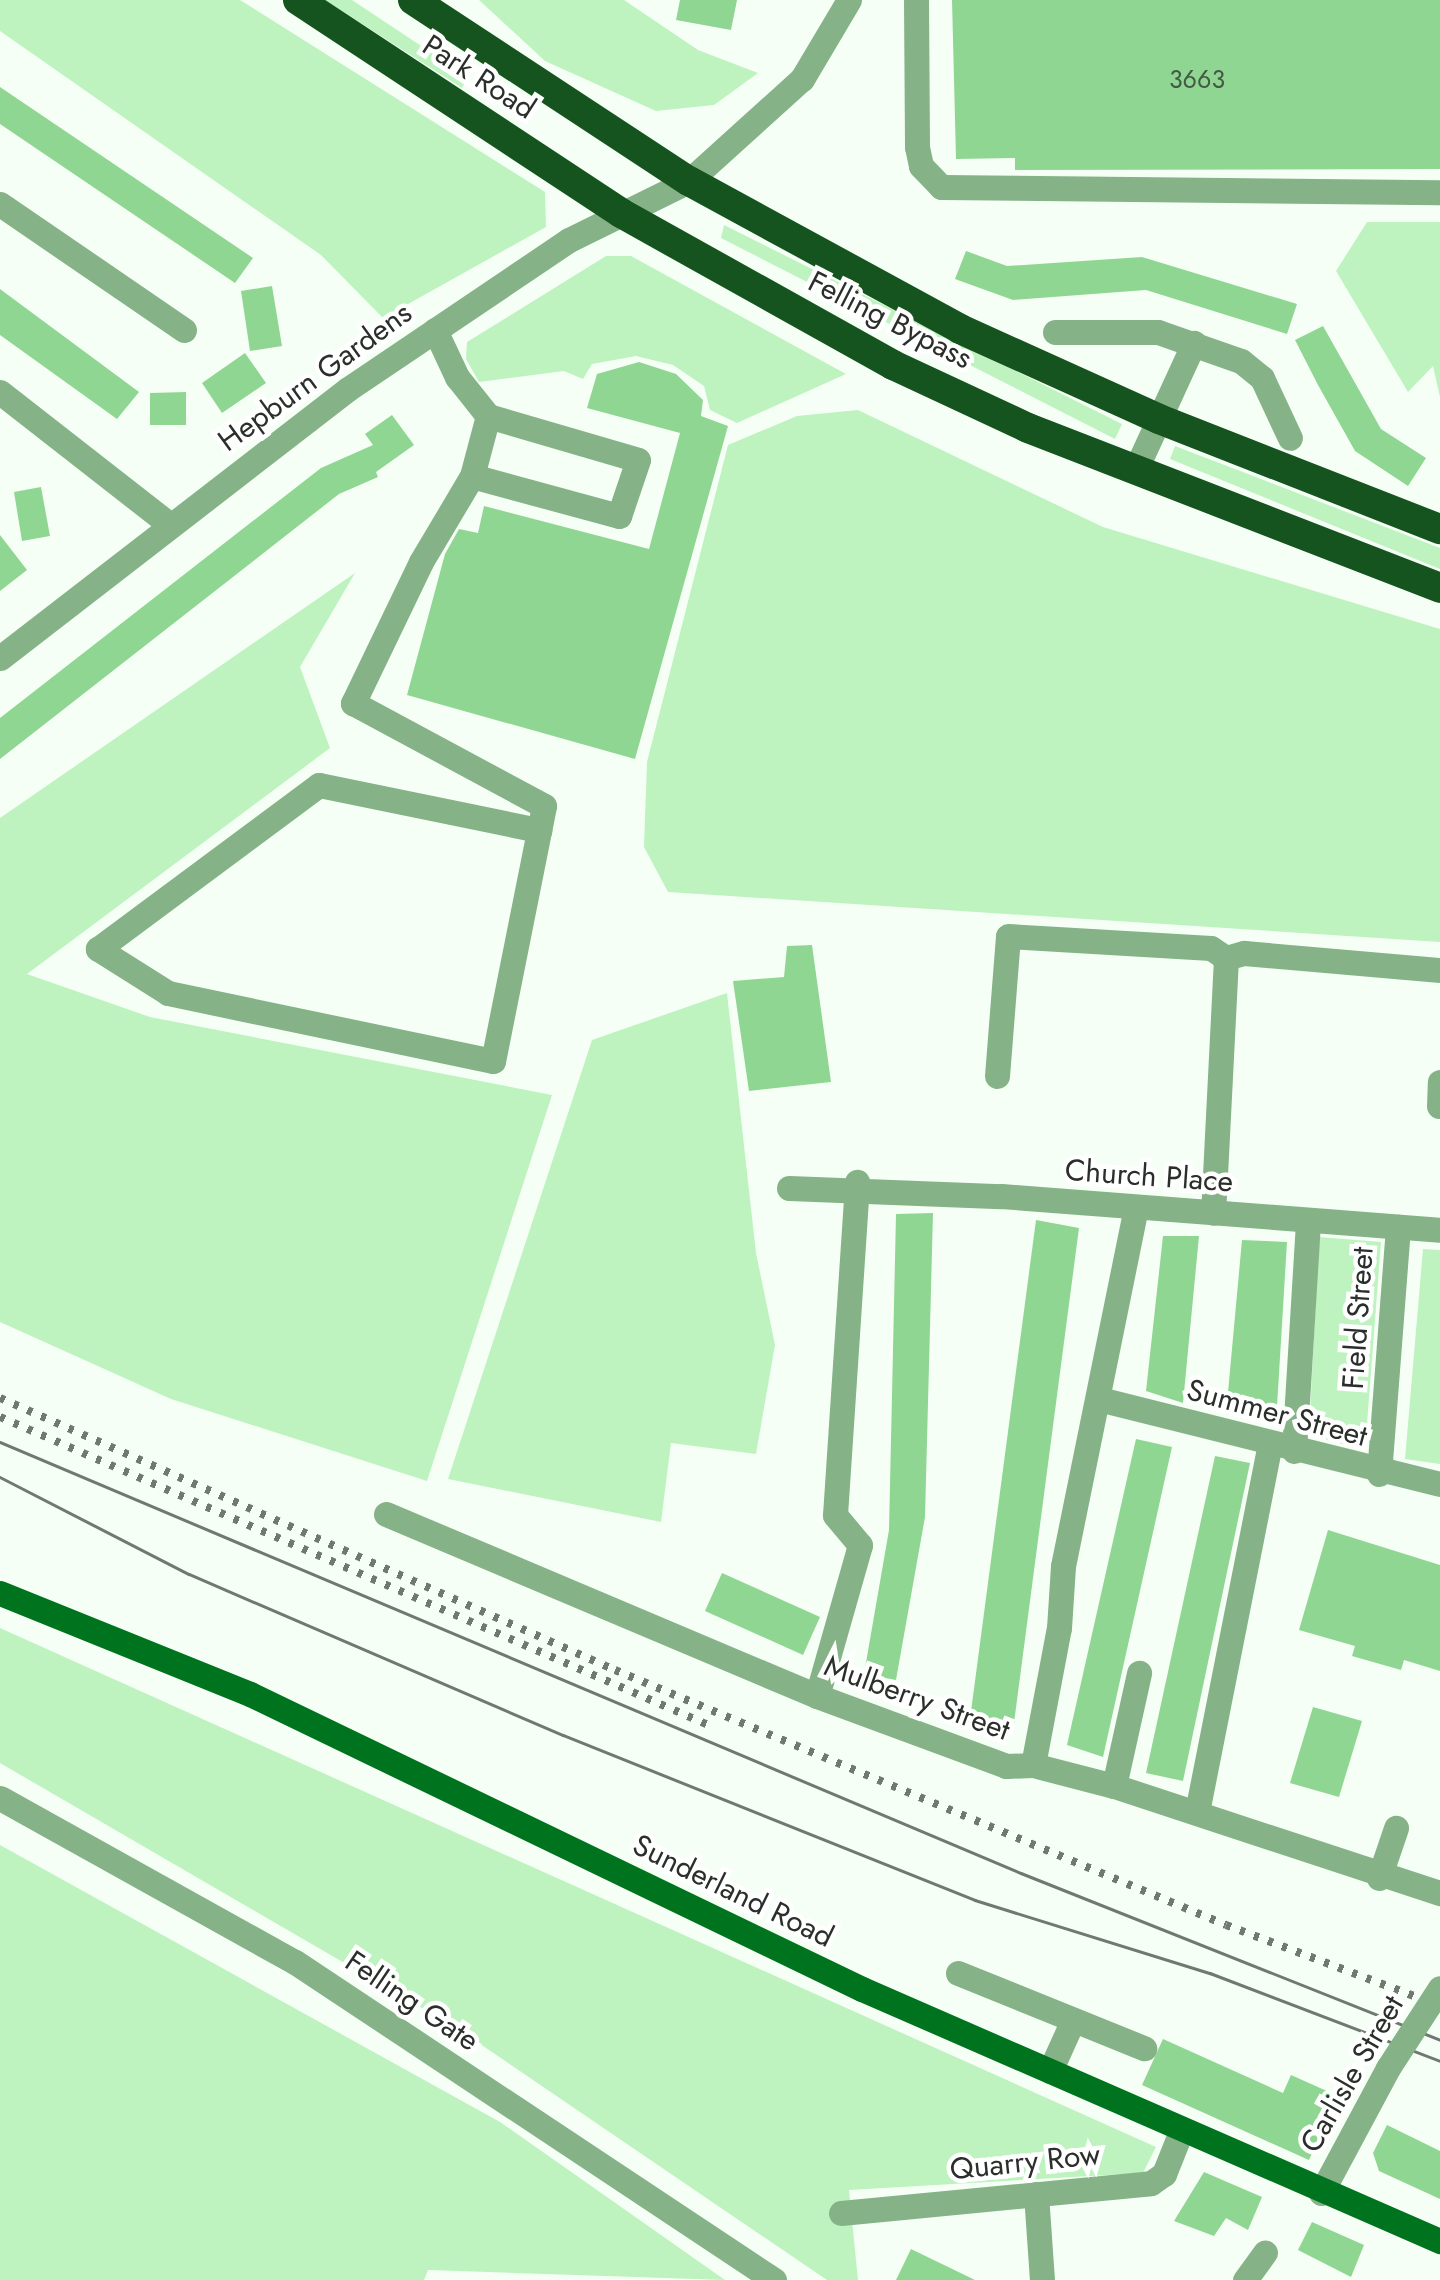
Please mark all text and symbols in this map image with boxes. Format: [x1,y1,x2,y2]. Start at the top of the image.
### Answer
street label: Park Road [416,27,542,127]
house number: 3663 [1169,64,1225,94]
street label: Felling Bypass [802,263,978,377]
street label: Hepburn Gardens [211,295,419,459]
street label: Church Place [1064,1152,1234,1200]
street label: Field Street [1335,1246,1381,1390]
street label: Summer Street [1183,1372,1371,1454]
street label: Mulberry Street [819,1648,1015,1748]
street label: Sunderland Road [627,1827,839,1955]
street label: Felling Gate [338,1943,486,2059]
street label: Carlisle Street [1293,1989,1411,2159]
street label: Quarry Row [948,2136,1102,2188]

